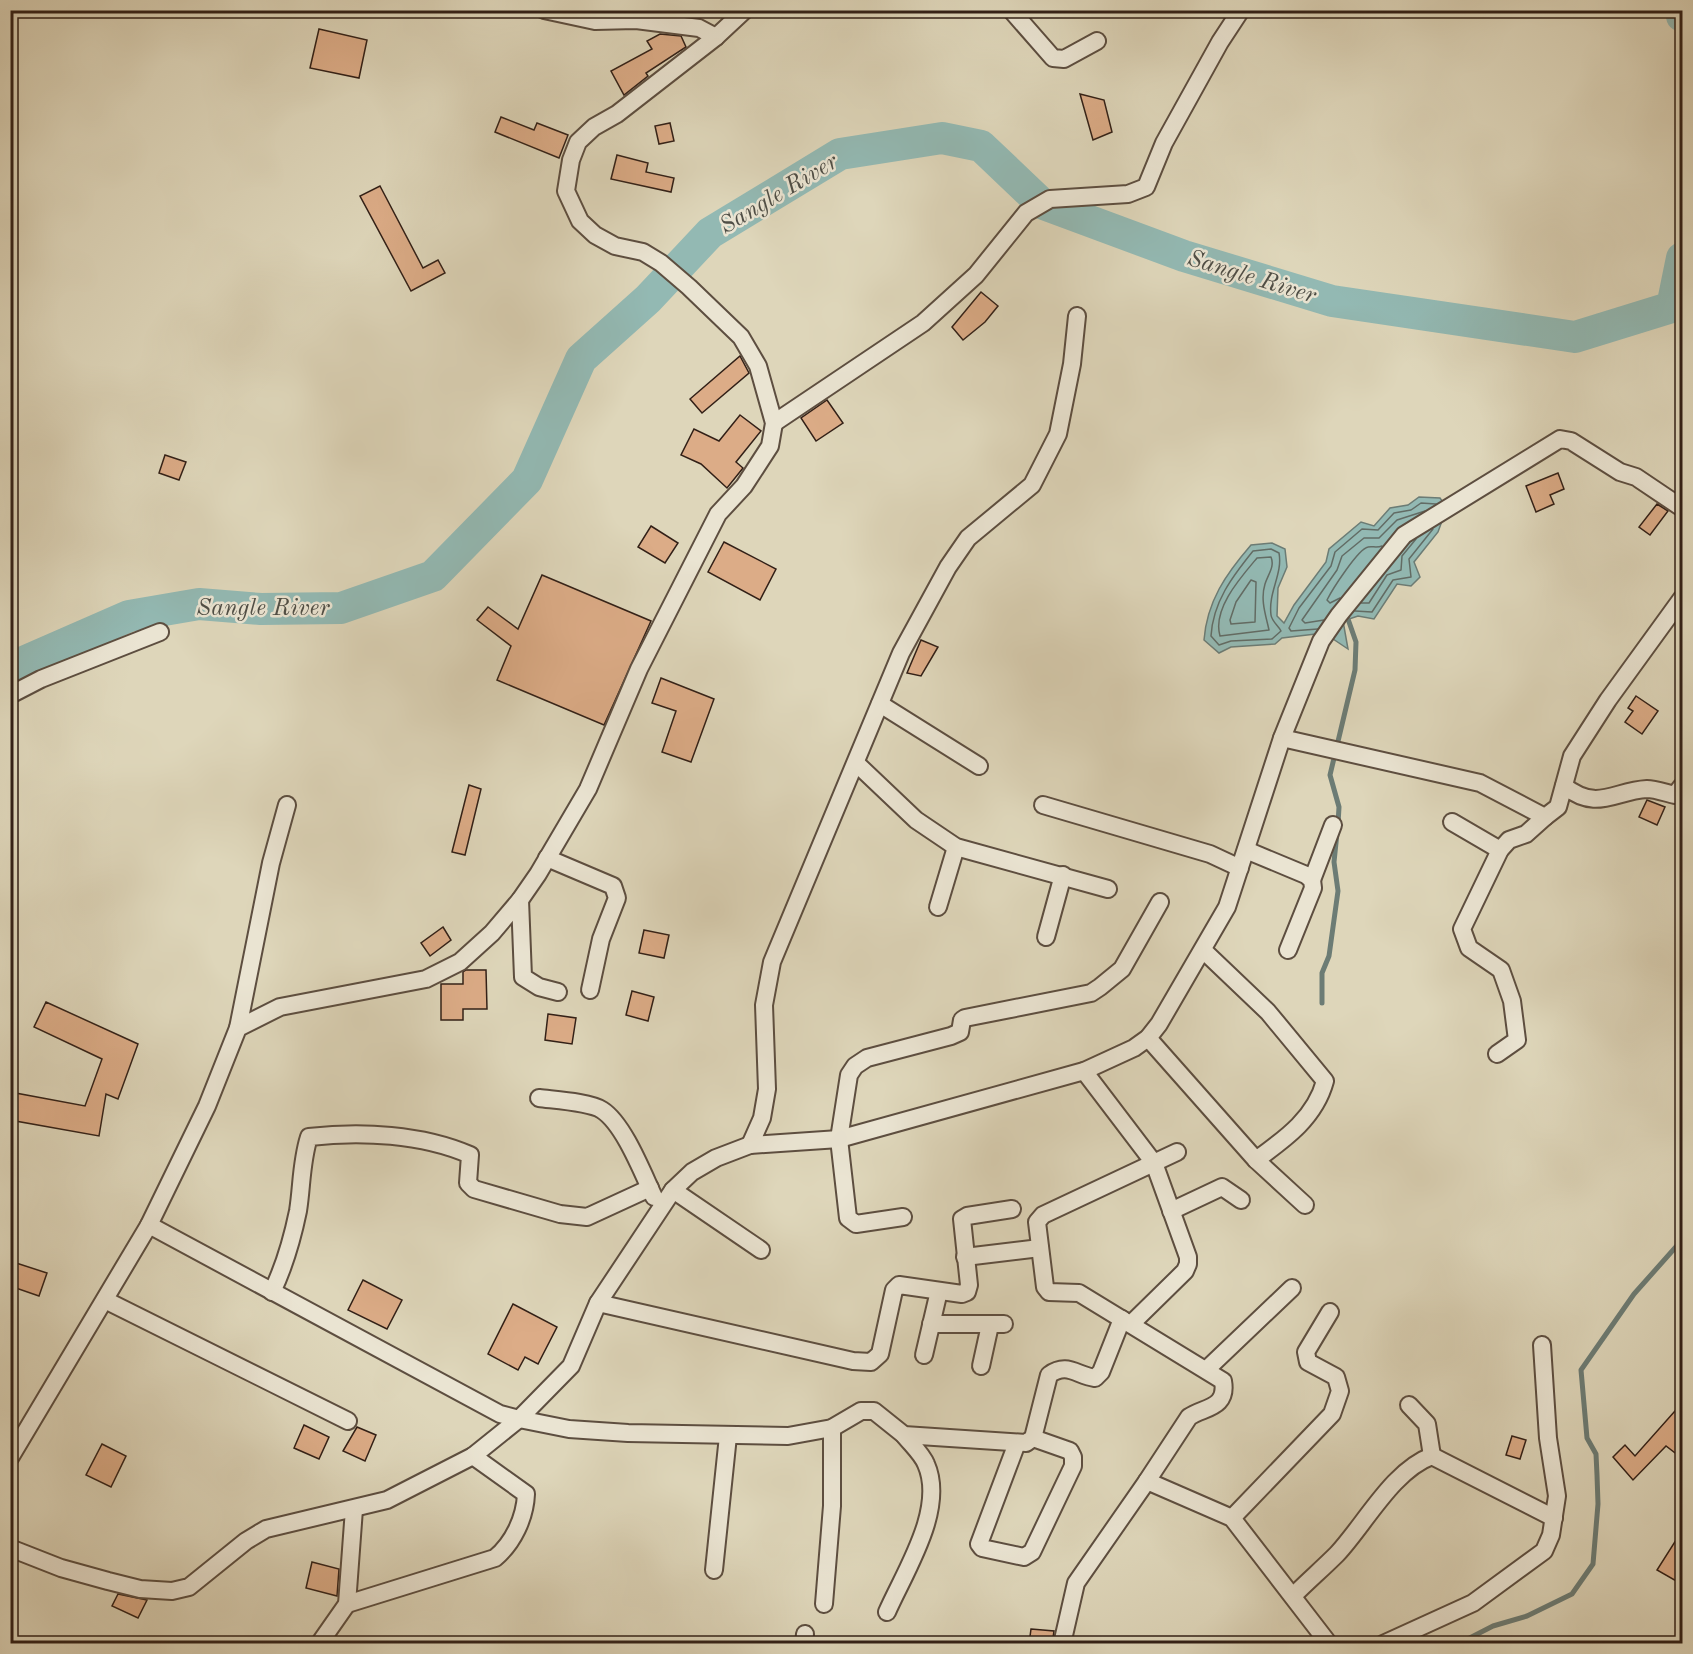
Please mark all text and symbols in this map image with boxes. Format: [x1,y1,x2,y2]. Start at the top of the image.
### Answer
water label: Sangle River [716,150,843,239]
water label: Sangle River [1184,247,1319,309]
water label: Sangle River [196,597,330,621]

